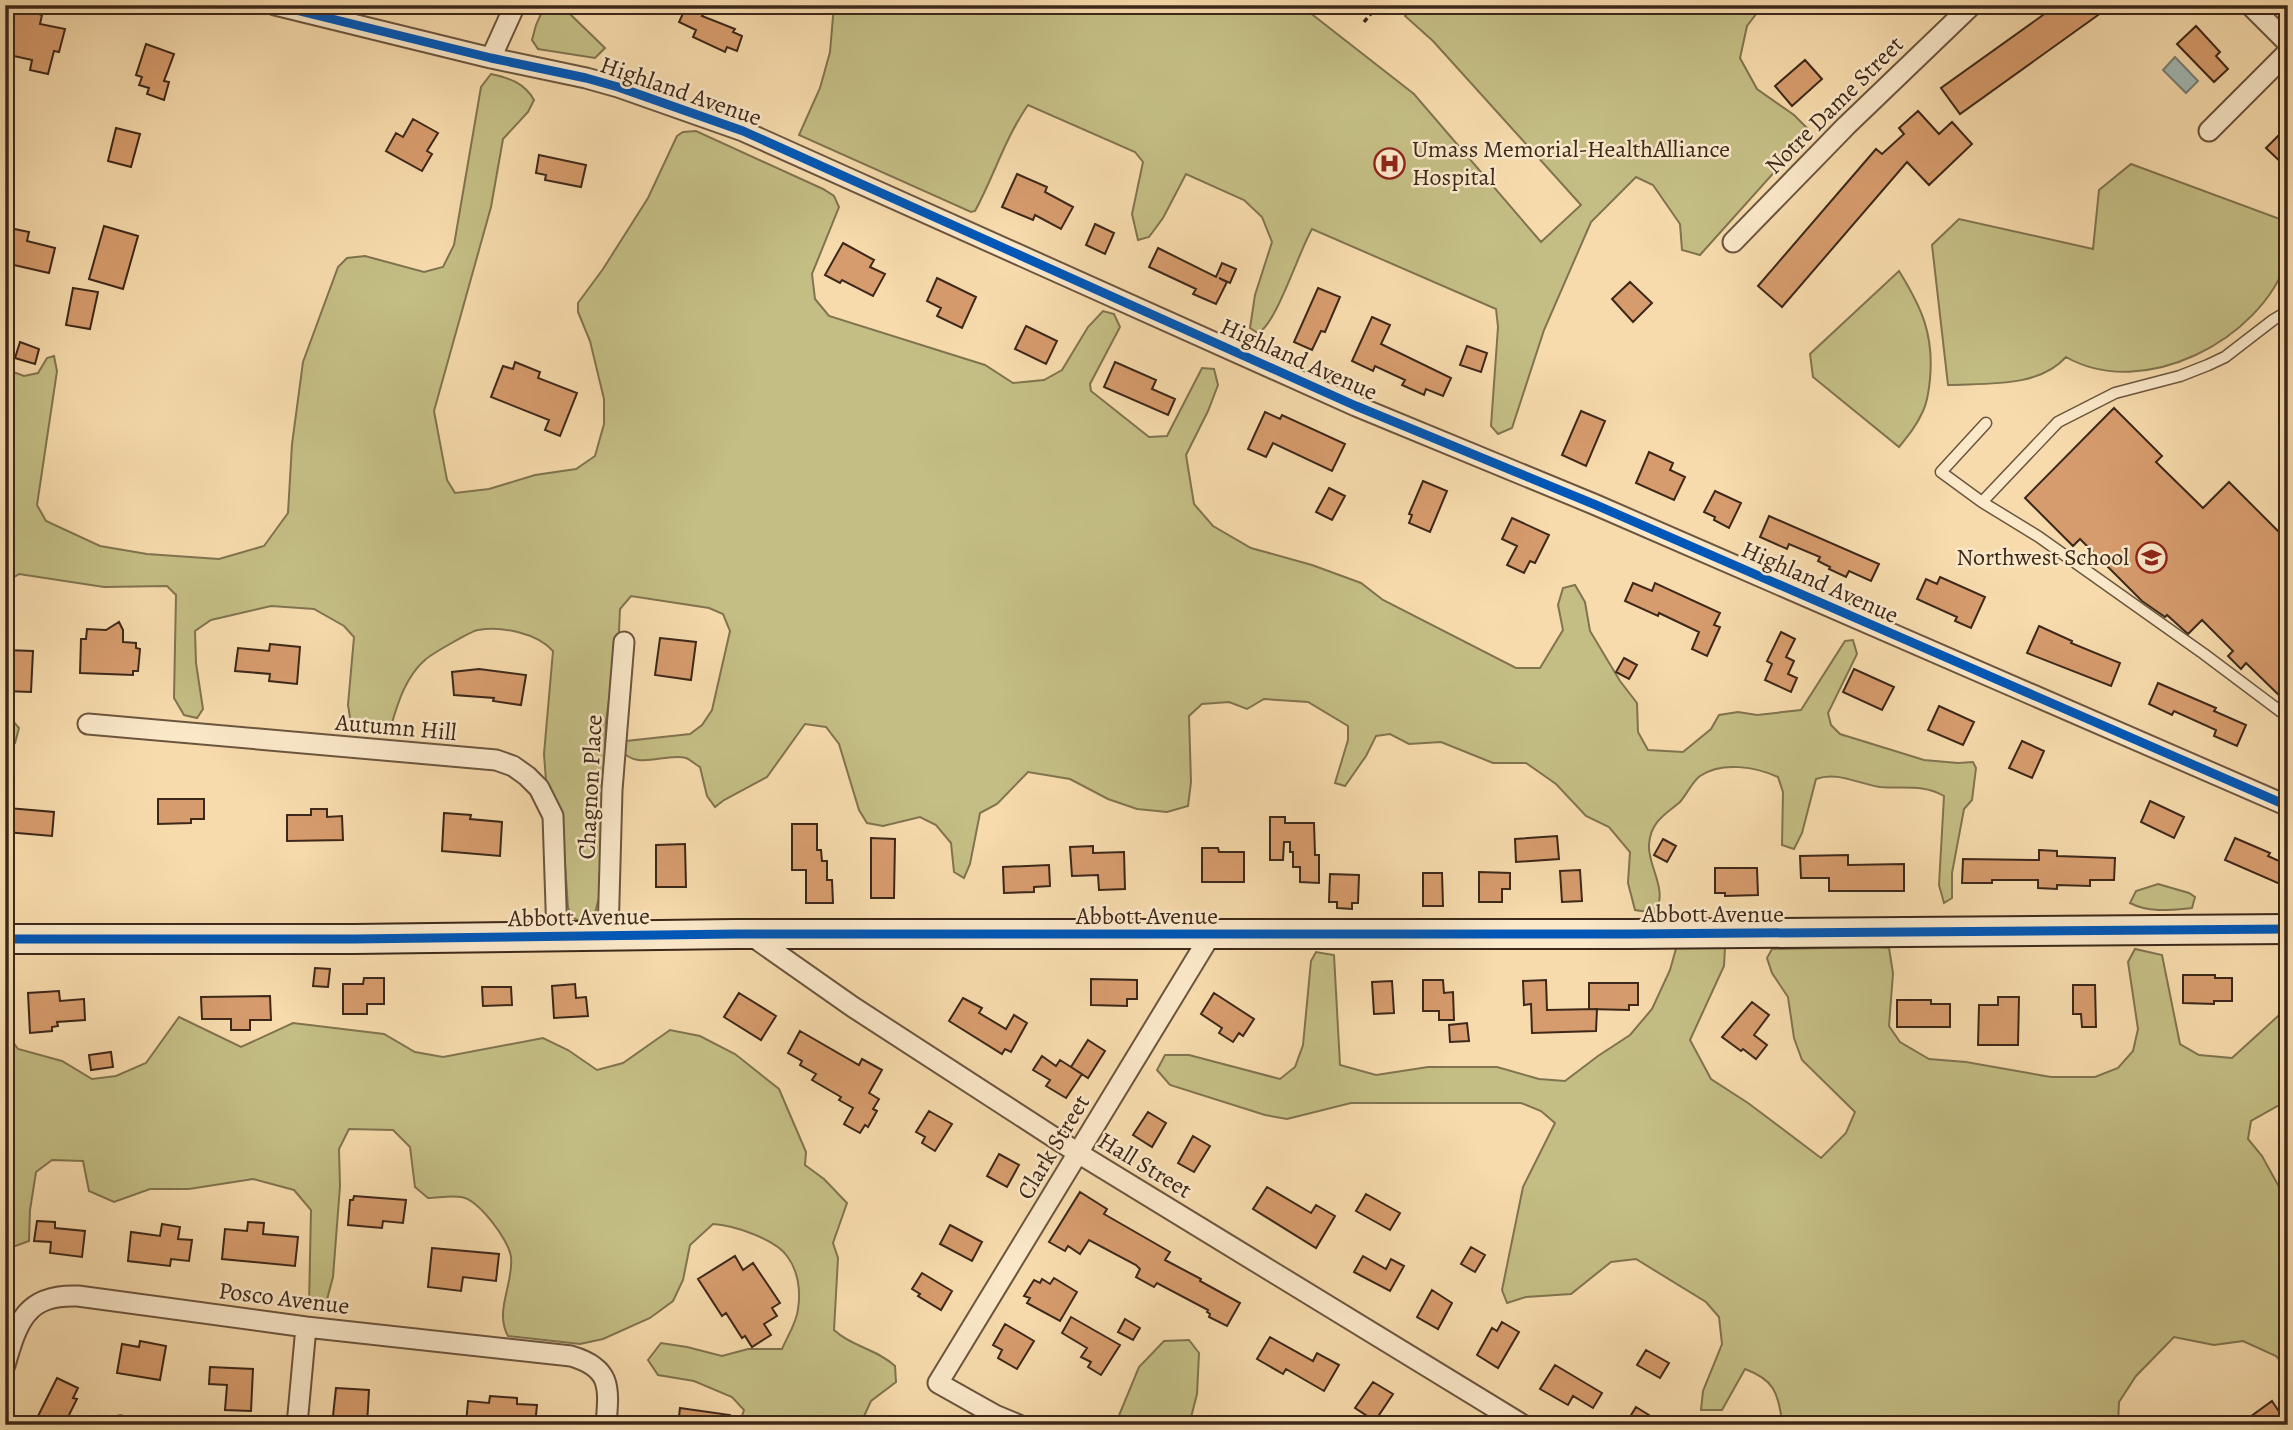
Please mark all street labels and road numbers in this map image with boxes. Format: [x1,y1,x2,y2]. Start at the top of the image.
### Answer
street label: Notre Dame Street [1758,29,1910,181]
street label: Highland Avenue [596,48,766,134]
street label: Highland Avenue [1215,310,1383,408]
street label: Highland Avenue [1736,533,1904,631]
street label: Autumn Hill [333,706,458,748]
street label: Chagnon Place [570,714,610,860]
street label: Abbott Avenue [1641,898,1784,930]
street label: Abbott Avenue [507,900,650,934]
street label: Abbott Avenue [1075,900,1218,932]
street label: Clark Street [1009,1089,1097,1205]
street label: Hall Street [1092,1124,1198,1206]
street label: Posco Avenue [217,1274,351,1322]

